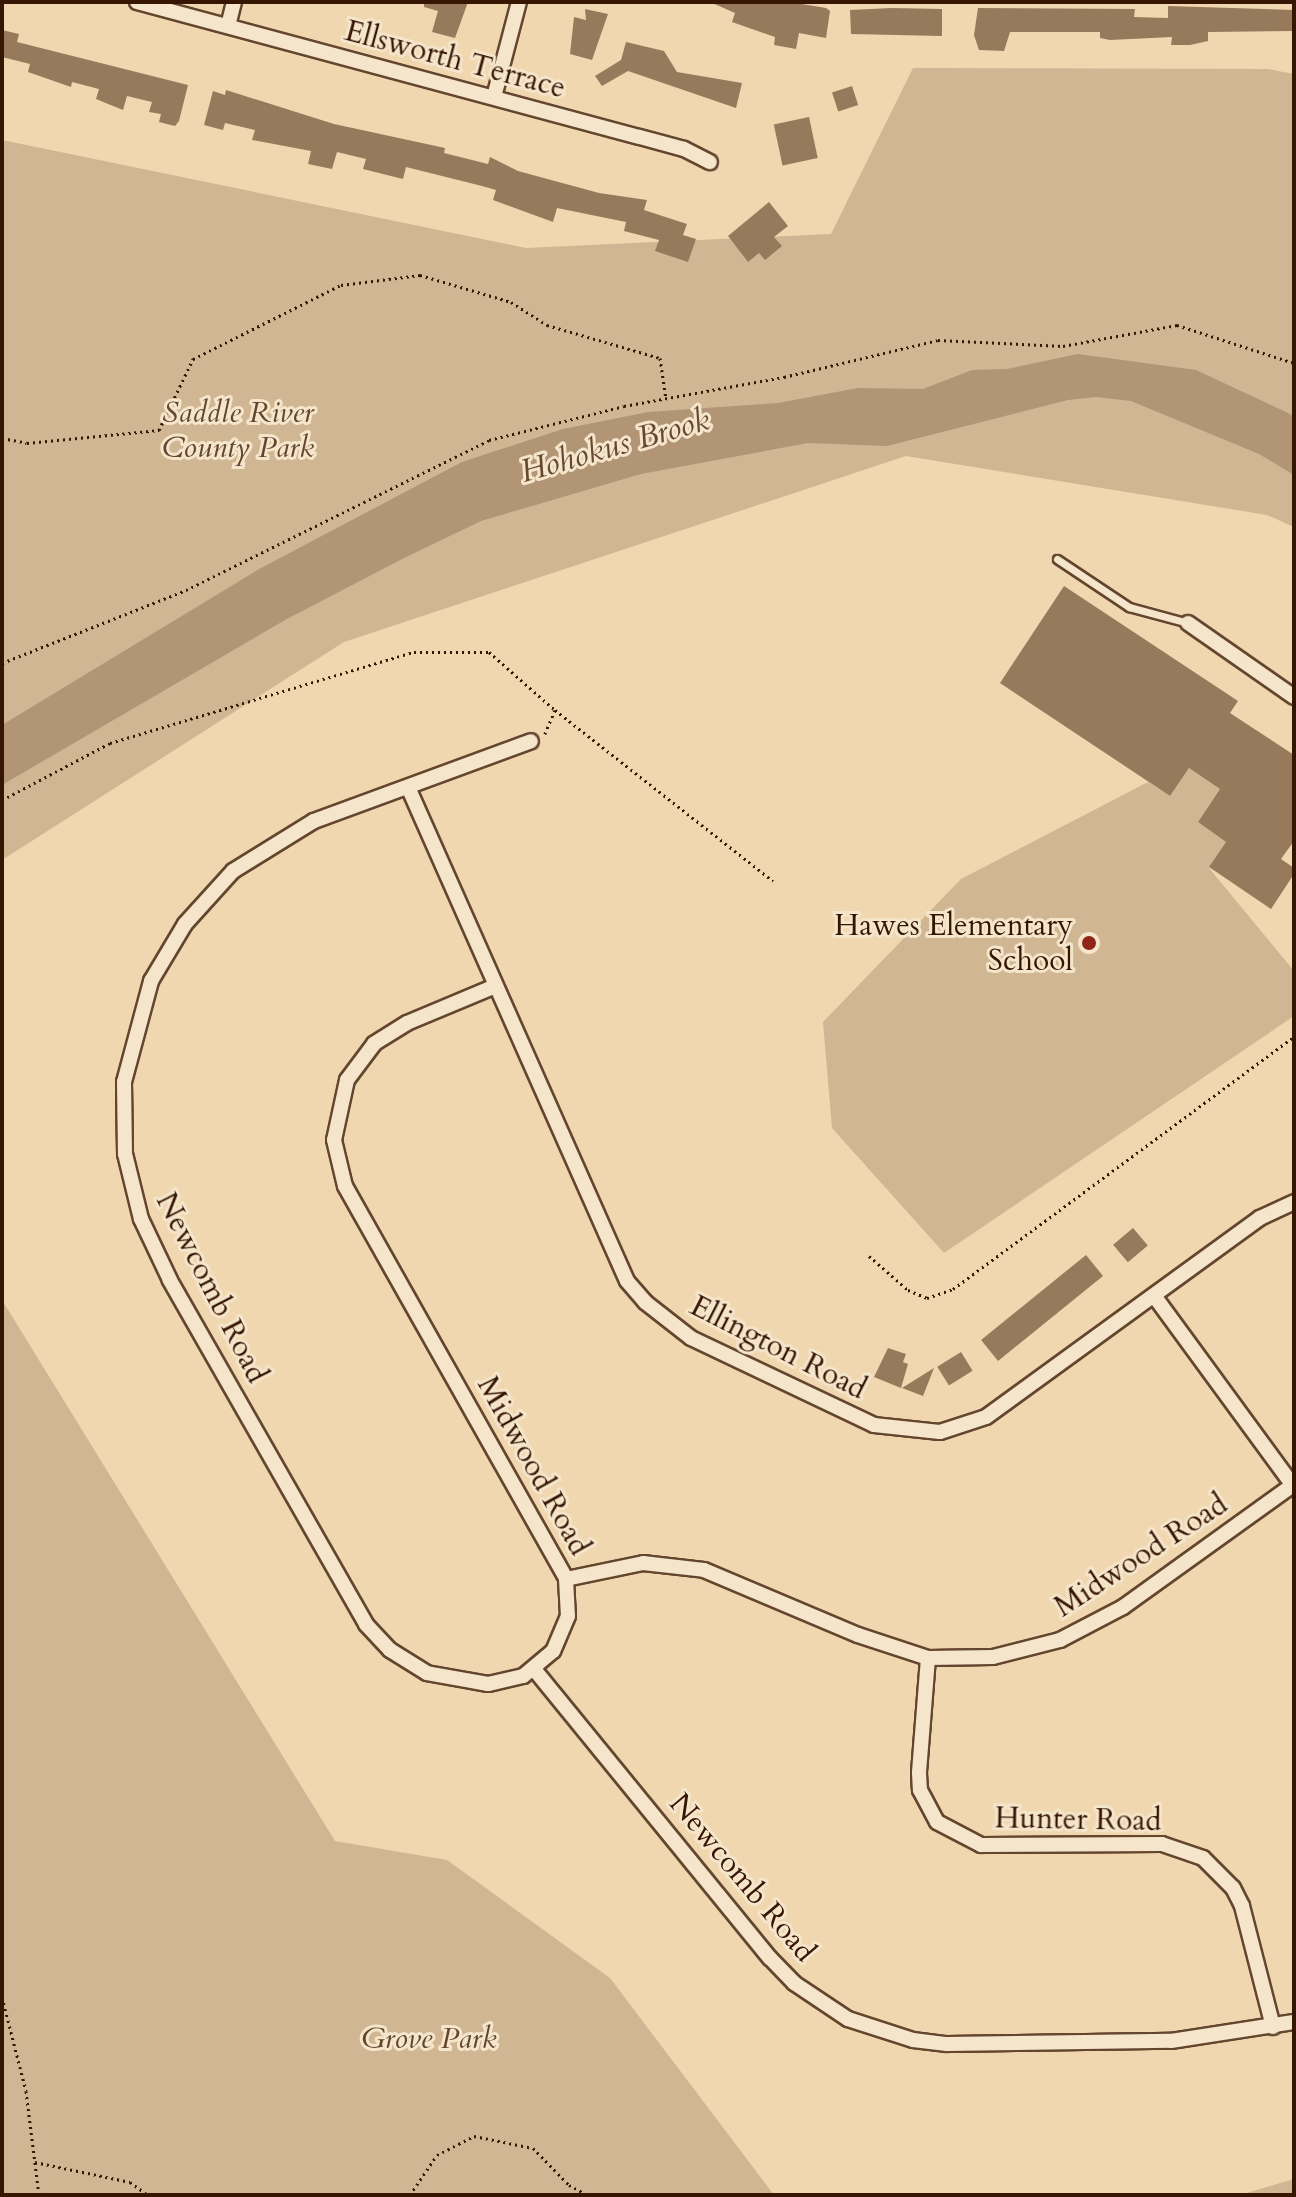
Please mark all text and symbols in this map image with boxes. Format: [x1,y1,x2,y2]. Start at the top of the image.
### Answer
street label: Ellsworth Terrace [341,13,569,107]
park label: Saddle River County Park [162,395,314,466]
water label: Hohokus Brook [516,401,714,491]
place label: Hawes Elementary School [834,908,1073,978]
marker: Hawes Elementary School [1080,934,1098,952]
street label: Newcomb Road [148,1187,274,1389]
street label: Ellington Road [684,1288,872,1408]
street label: Midwood Road [469,1370,597,1562]
street label: Midwood Road [1048,1487,1234,1625]
street label: Newcomb Road [661,1787,823,1969]
street label: Hunter Road [994,1801,1162,1839]
park label: Grove Park [361,2021,497,2057]

